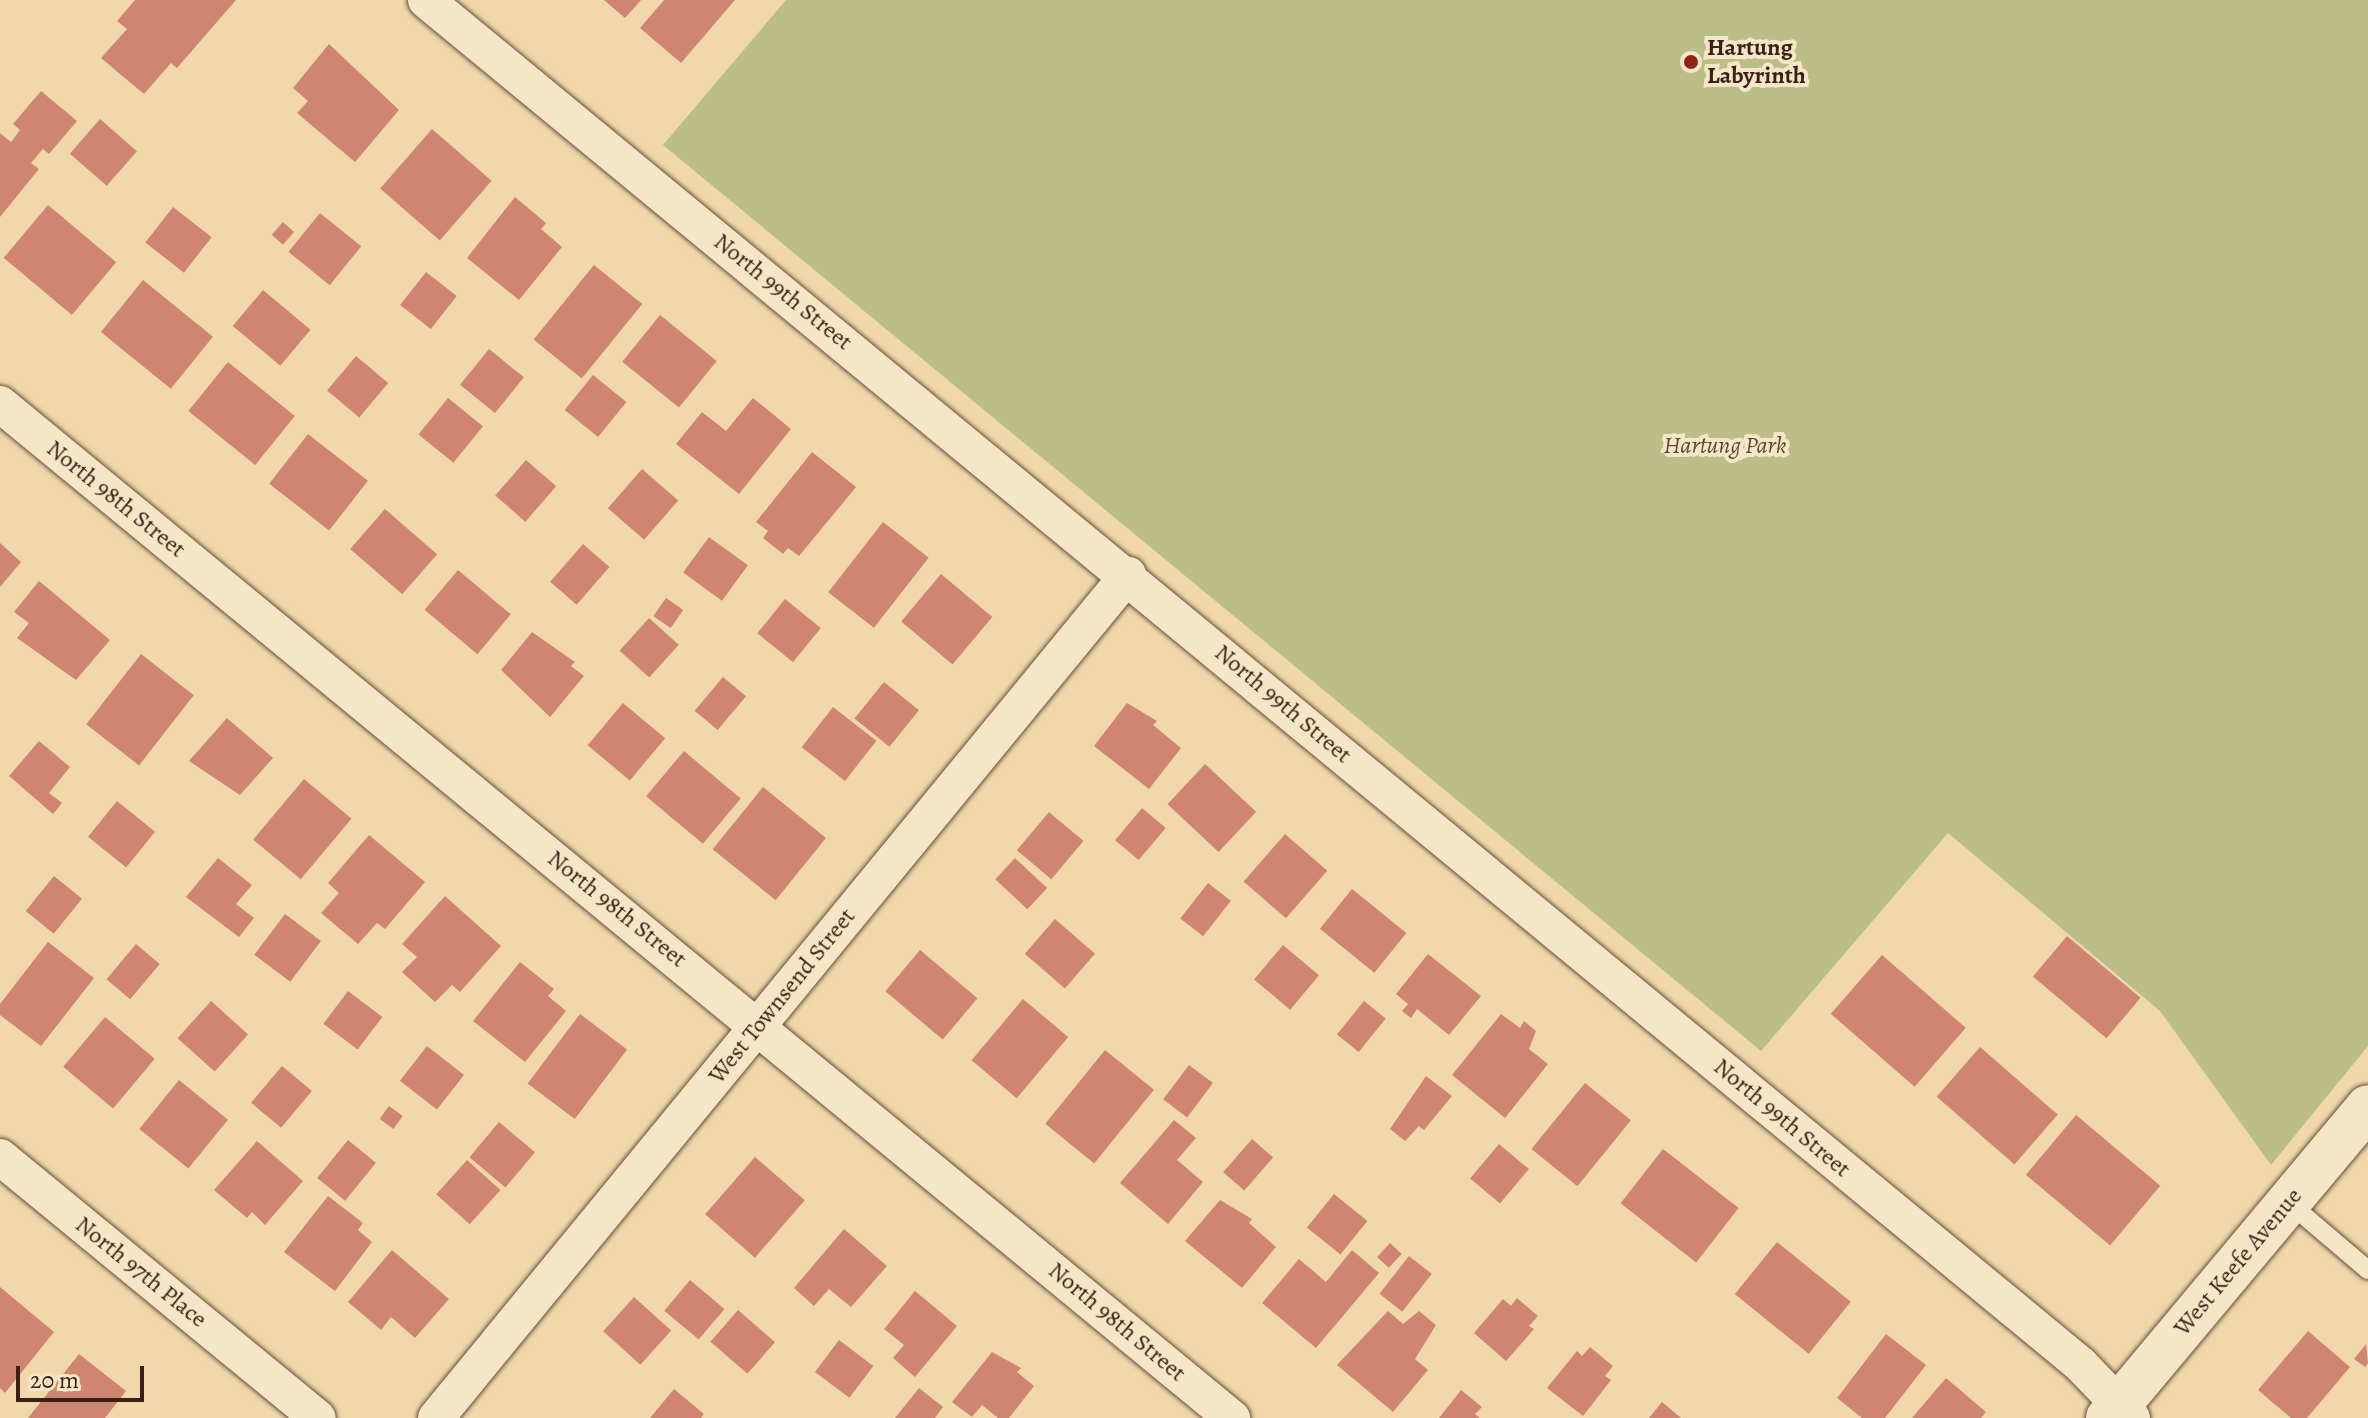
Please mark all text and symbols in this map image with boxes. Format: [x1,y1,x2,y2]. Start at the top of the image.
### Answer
place label: Hartung Labyrinth [1707,34,1806,90]
marker: Hartung Labyrinth [1682,53,1700,71]
street label: North 99th Street [708,227,858,357]
park label: Hartung Park [1663,432,1787,460]
street label: North 98th Street [41,434,191,564]
street label: North 99th Street [1209,638,1357,770]
street label: North 98th Street [542,844,692,974]
street label: West Townsend Street [702,903,862,1089]
street label: North 99th Street [1708,1052,1856,1184]
street label: West Keefe Avenue [2168,1182,2308,1342]
street label: North 97th Place [69,1210,213,1334]
street label: North 98th Street [1042,1256,1192,1388]
scale bar [20,1350,148,1400]
text: 20 m [30,1364,79,1396]

